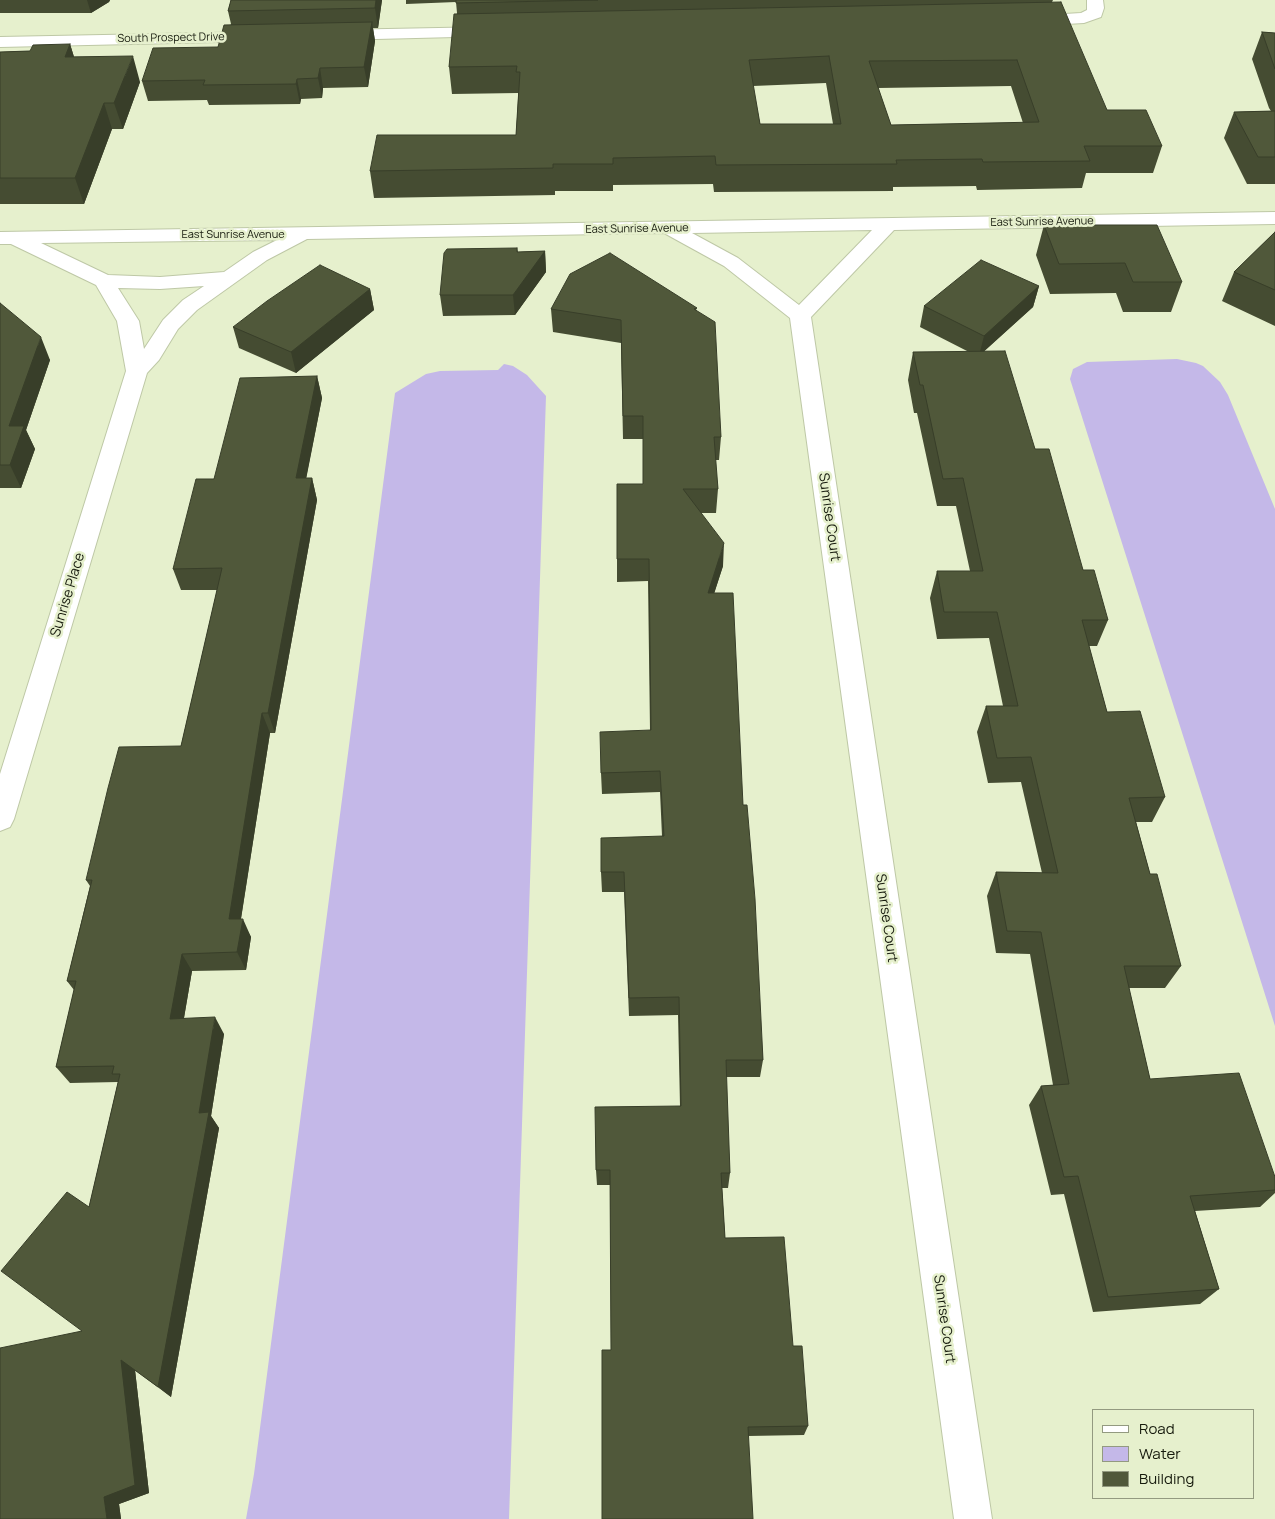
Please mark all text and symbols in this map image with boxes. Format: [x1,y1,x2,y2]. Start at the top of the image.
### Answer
street label: South Prospect Drive [117,30,225,46]
street label: East Sunrise Avenue [990,215,1094,229]
street label: East Sunrise Avenue [585,222,689,236]
street label: East Sunrise Avenue [181,228,285,242]
street label: Sunrise Court [814,472,844,562]
street label: Sunrise Place [47,551,89,639]
street label: Sunrise Court [871,873,901,963]
street label: Sunrise Court [929,1274,959,1364]
legend [1092,1409,1255,1499]
text: Road [1139,1418,1175,1439]
text: Water [1139,1443,1181,1464]
text: Building [1139,1468,1194,1489]

